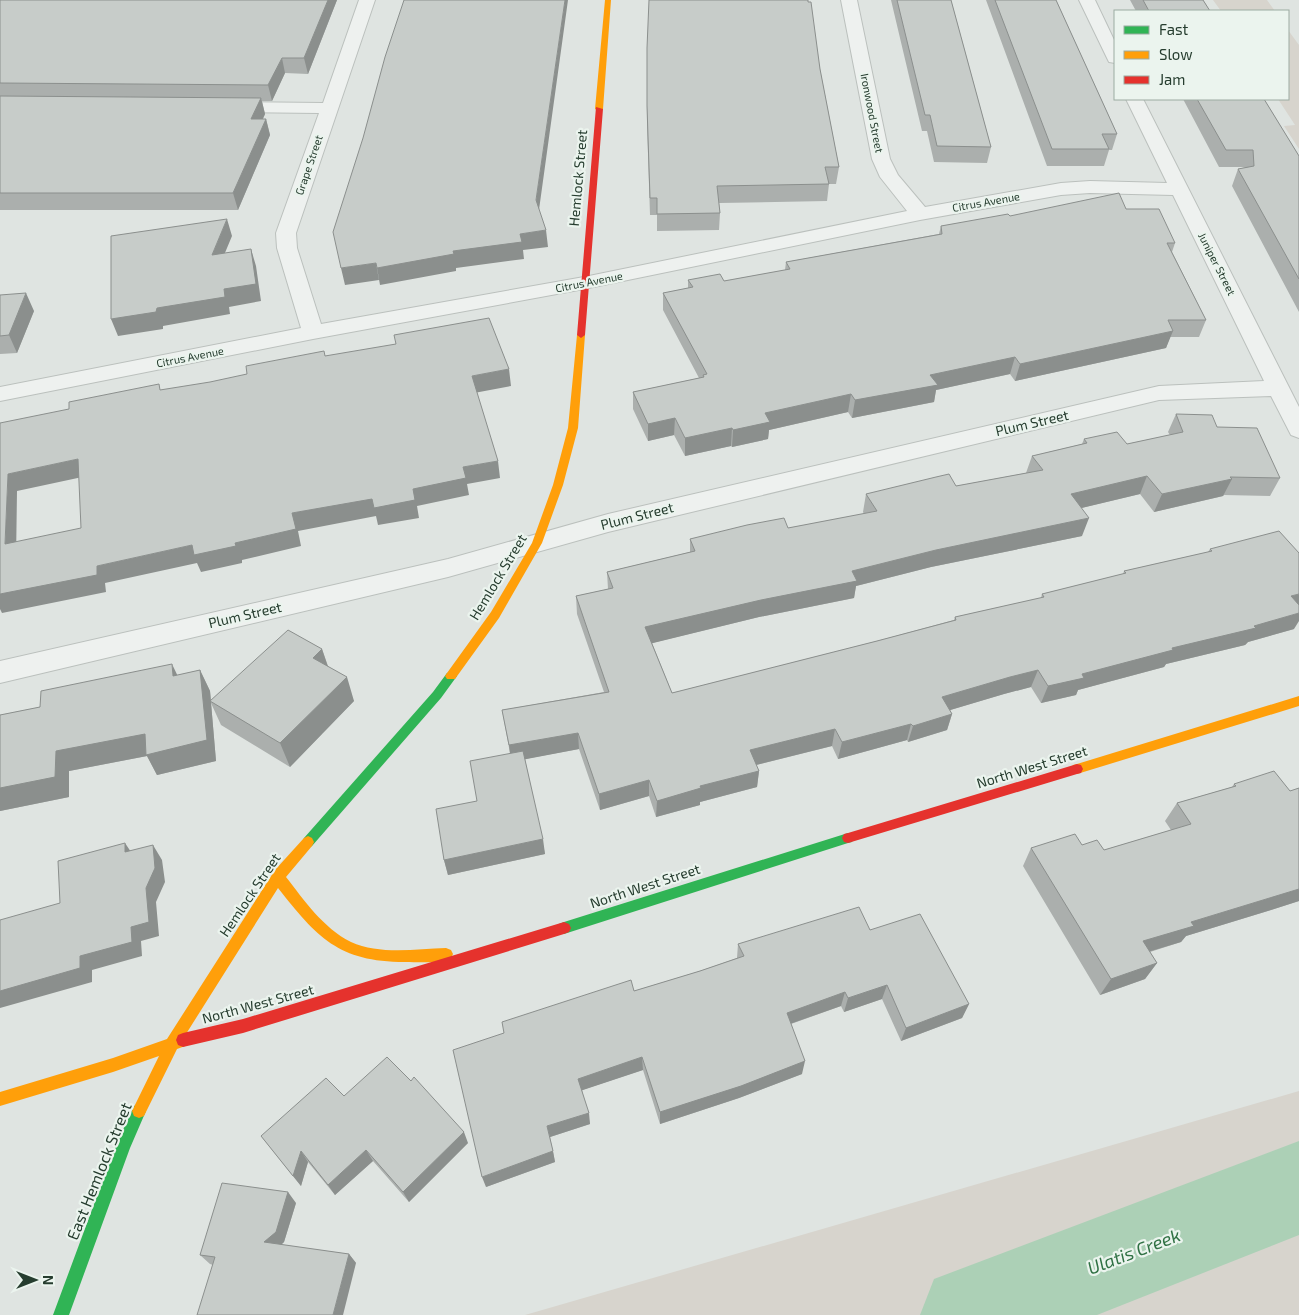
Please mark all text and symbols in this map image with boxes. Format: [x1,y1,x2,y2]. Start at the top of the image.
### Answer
legend [1114,10,1289,100]
text: Fast [1159,20,1189,38]
text: Slow [1159,45,1193,63]
text: Jam [1159,70,1185,88]
street label: Ironwood Street [858,72,887,154]
street label: Hemlock Street [565,129,590,227]
street label: Grape Street [292,133,325,197]
street label: Citrus Avenue [951,189,1021,214]
street label: Juniper Street [1196,230,1239,297]
street label: Citrus Avenue [554,269,624,294]
street label: Citrus Avenue [155,344,225,369]
street label: Plum Street [994,406,1070,439]
street label: Plum Street [599,498,675,533]
street label: Hemlock Street [465,531,530,623]
street label: Plum Street [207,598,283,631]
street label: North West Street [974,742,1089,791]
street label: Hemlock Street [215,850,284,940]
street label: North West Street [588,860,702,911]
street label: North West Street [200,980,316,1027]
street label: East Hemlock Street [62,1099,135,1242]
water label: Ulatis Creek [1084,1223,1183,1279]
north arrow [10,1255,60,1305]
text: N [40,1275,57,1285]

